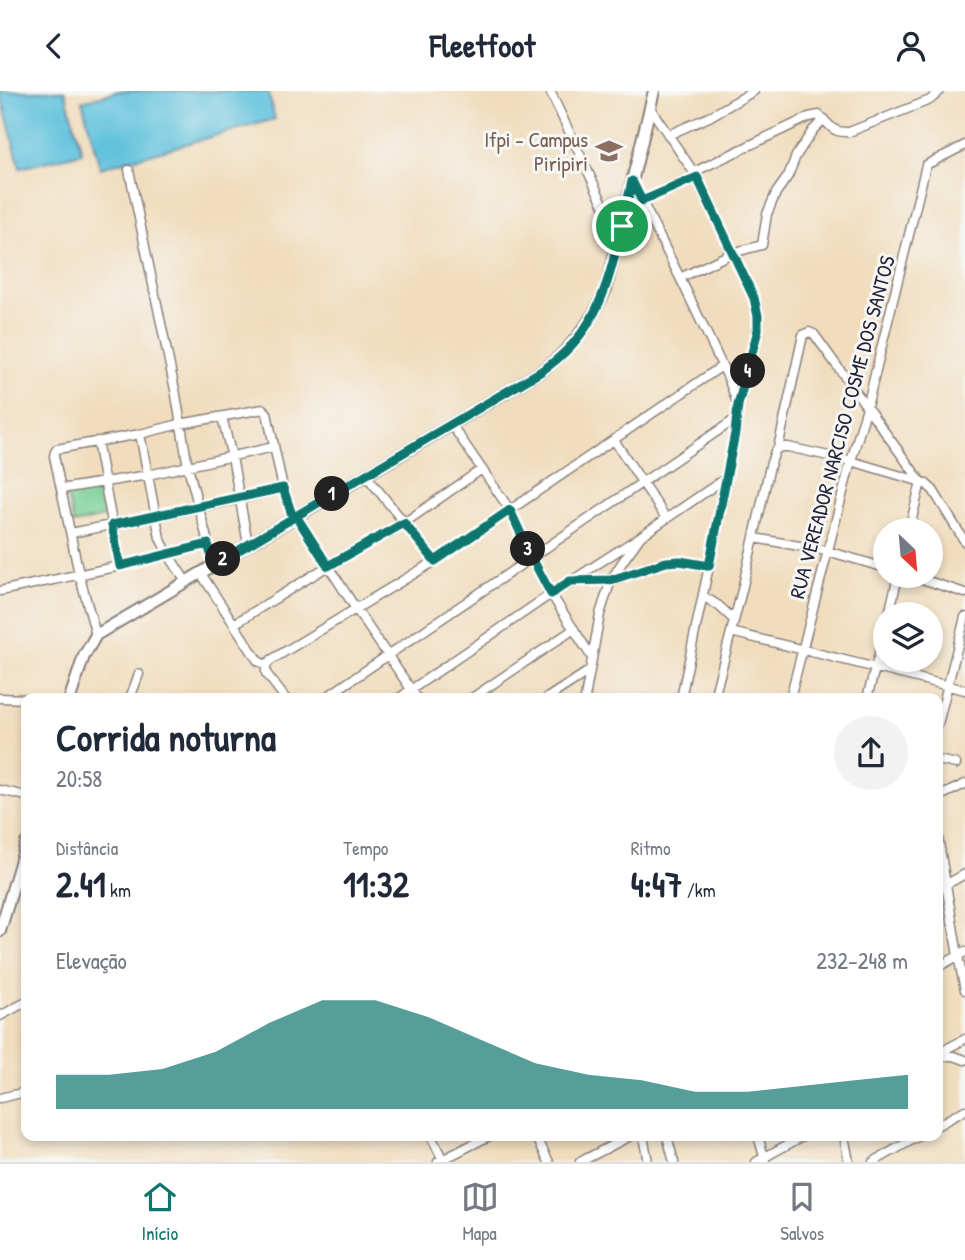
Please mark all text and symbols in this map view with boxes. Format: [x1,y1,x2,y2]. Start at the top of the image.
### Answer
text: Fleetfoot [430,24,535,67]
icon: back [35,27,73,65]
icon: person [892,27,930,65]
place label: Ifpi - Campus Piripiri [484,125,588,178]
school or university icon: Ifpi - Campus Piripiri [594,136,624,166]
pin [592,196,652,256]
icon: arrive [603,207,641,245]
street label: RUA VEREADOR NARCISO COSME DOS SANTOS [782,252,902,602]
pin: 4 [730,353,766,389]
text: 4 [744,357,751,383]
pin: 1 [314,477,350,511]
text: 1 [328,480,335,506]
north arrow [873,518,943,588]
map controls [873,518,943,672]
pin: 3 [510,531,546,567]
text: 3 [523,535,532,561]
pin: 2 [206,541,241,577]
text: 2 [218,545,227,571]
button: layers [873,602,943,672]
text: Corrida noturna [56,711,276,763]
button: share [834,716,908,790]
text: 20:58 [56,763,102,794]
text: Distância [56,835,118,861]
text: Tempo [343,835,389,861]
text: Ritmo [631,835,671,861]
text: 2.41 [56,861,106,908]
text: 11:32 [343,861,409,908]
text: 4:47 [631,861,682,908]
text: km [106,877,131,903]
text: /km [682,877,716,903]
text: Elevação [56,945,127,976]
text: 232–248 m [816,945,908,976]
tab: Início [141,1178,179,1246]
tab: Mapa [461,1178,499,1246]
tab: Salvos [780,1178,824,1246]

